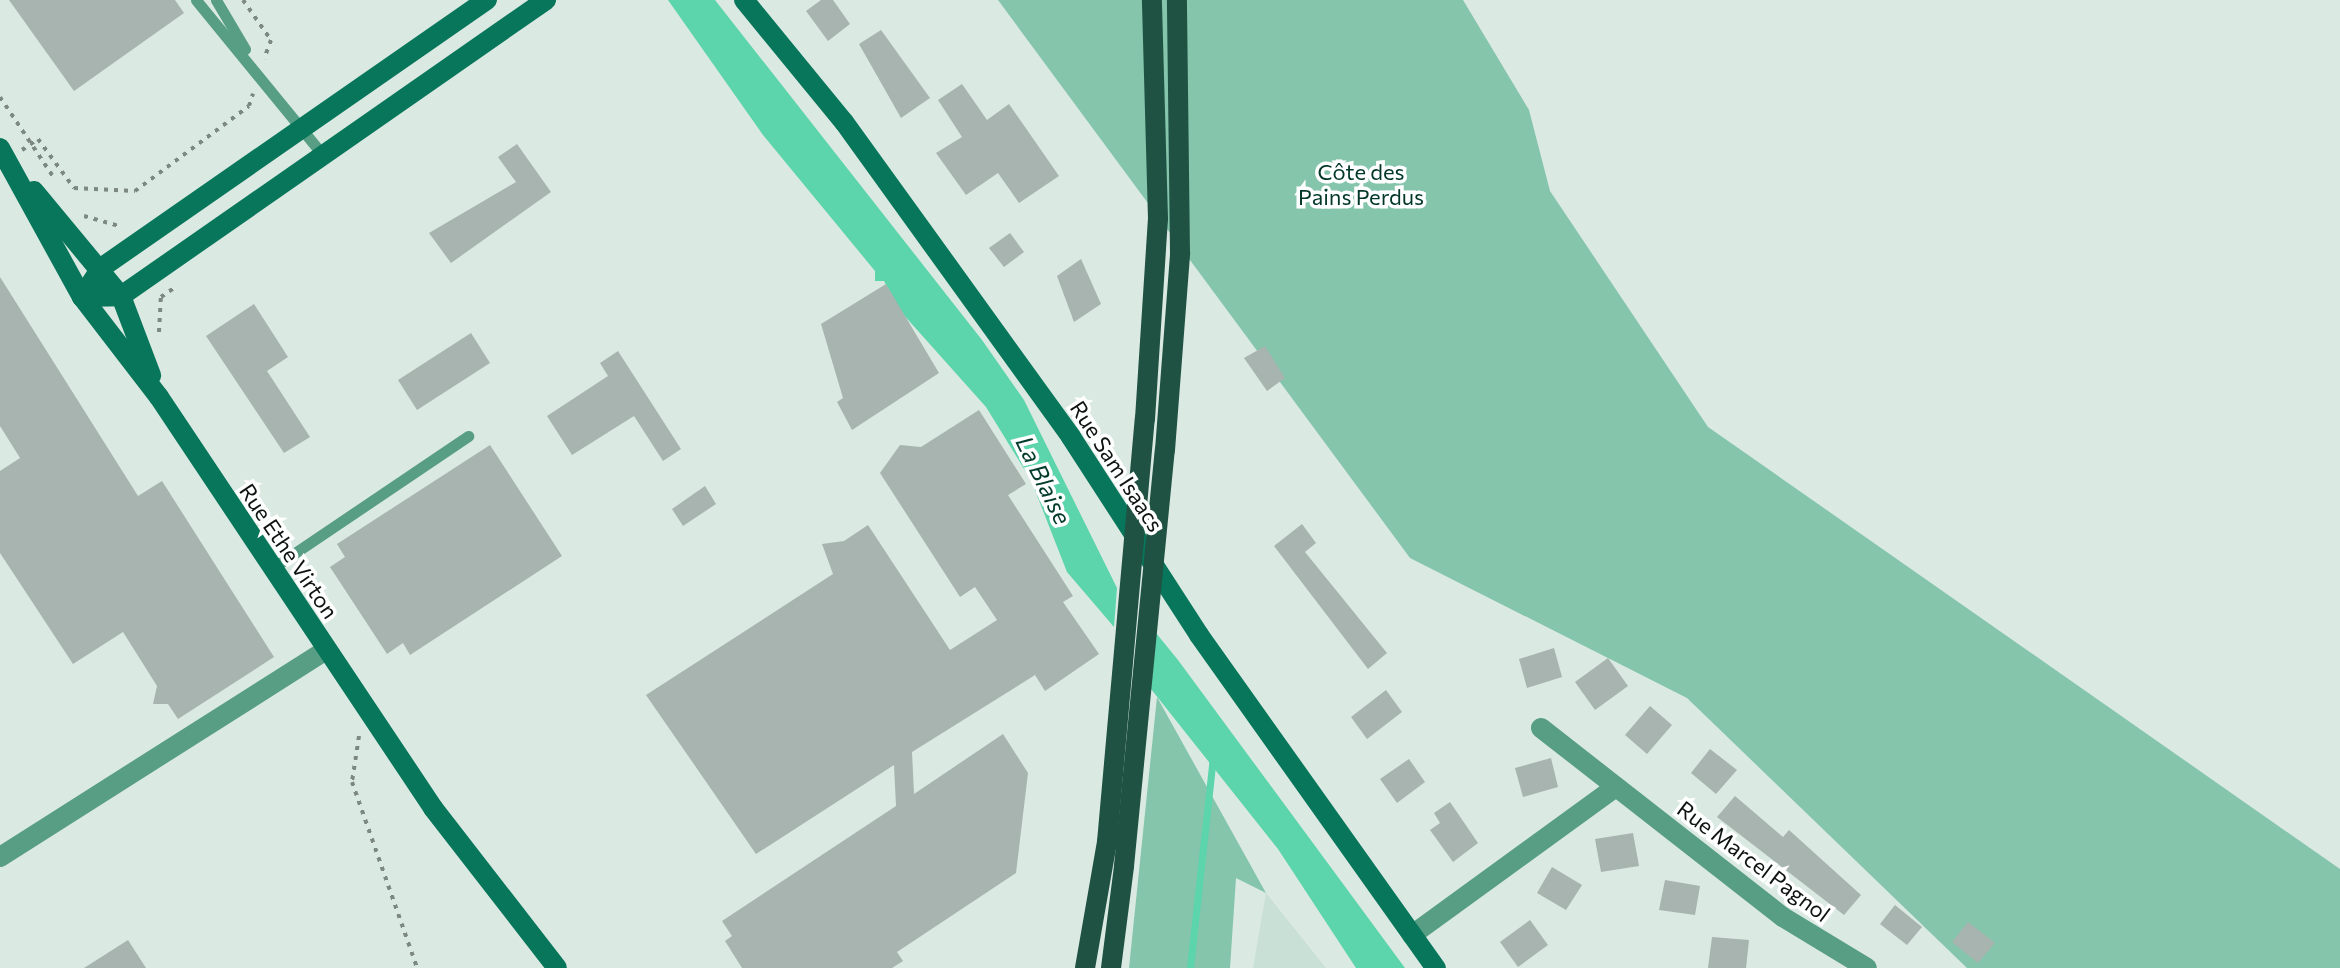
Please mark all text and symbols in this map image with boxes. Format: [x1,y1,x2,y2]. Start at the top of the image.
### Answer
park label: Côte des Pains Perdus [1298,158,1424,210]
street label: Rue Sam Isaacs [1065,396,1169,536]
water label: La Blaise [1010,431,1078,529]
street label: Rue Ethe Virton [234,478,344,624]
street label: Rue Marcel Pagnol [1672,795,1836,927]

